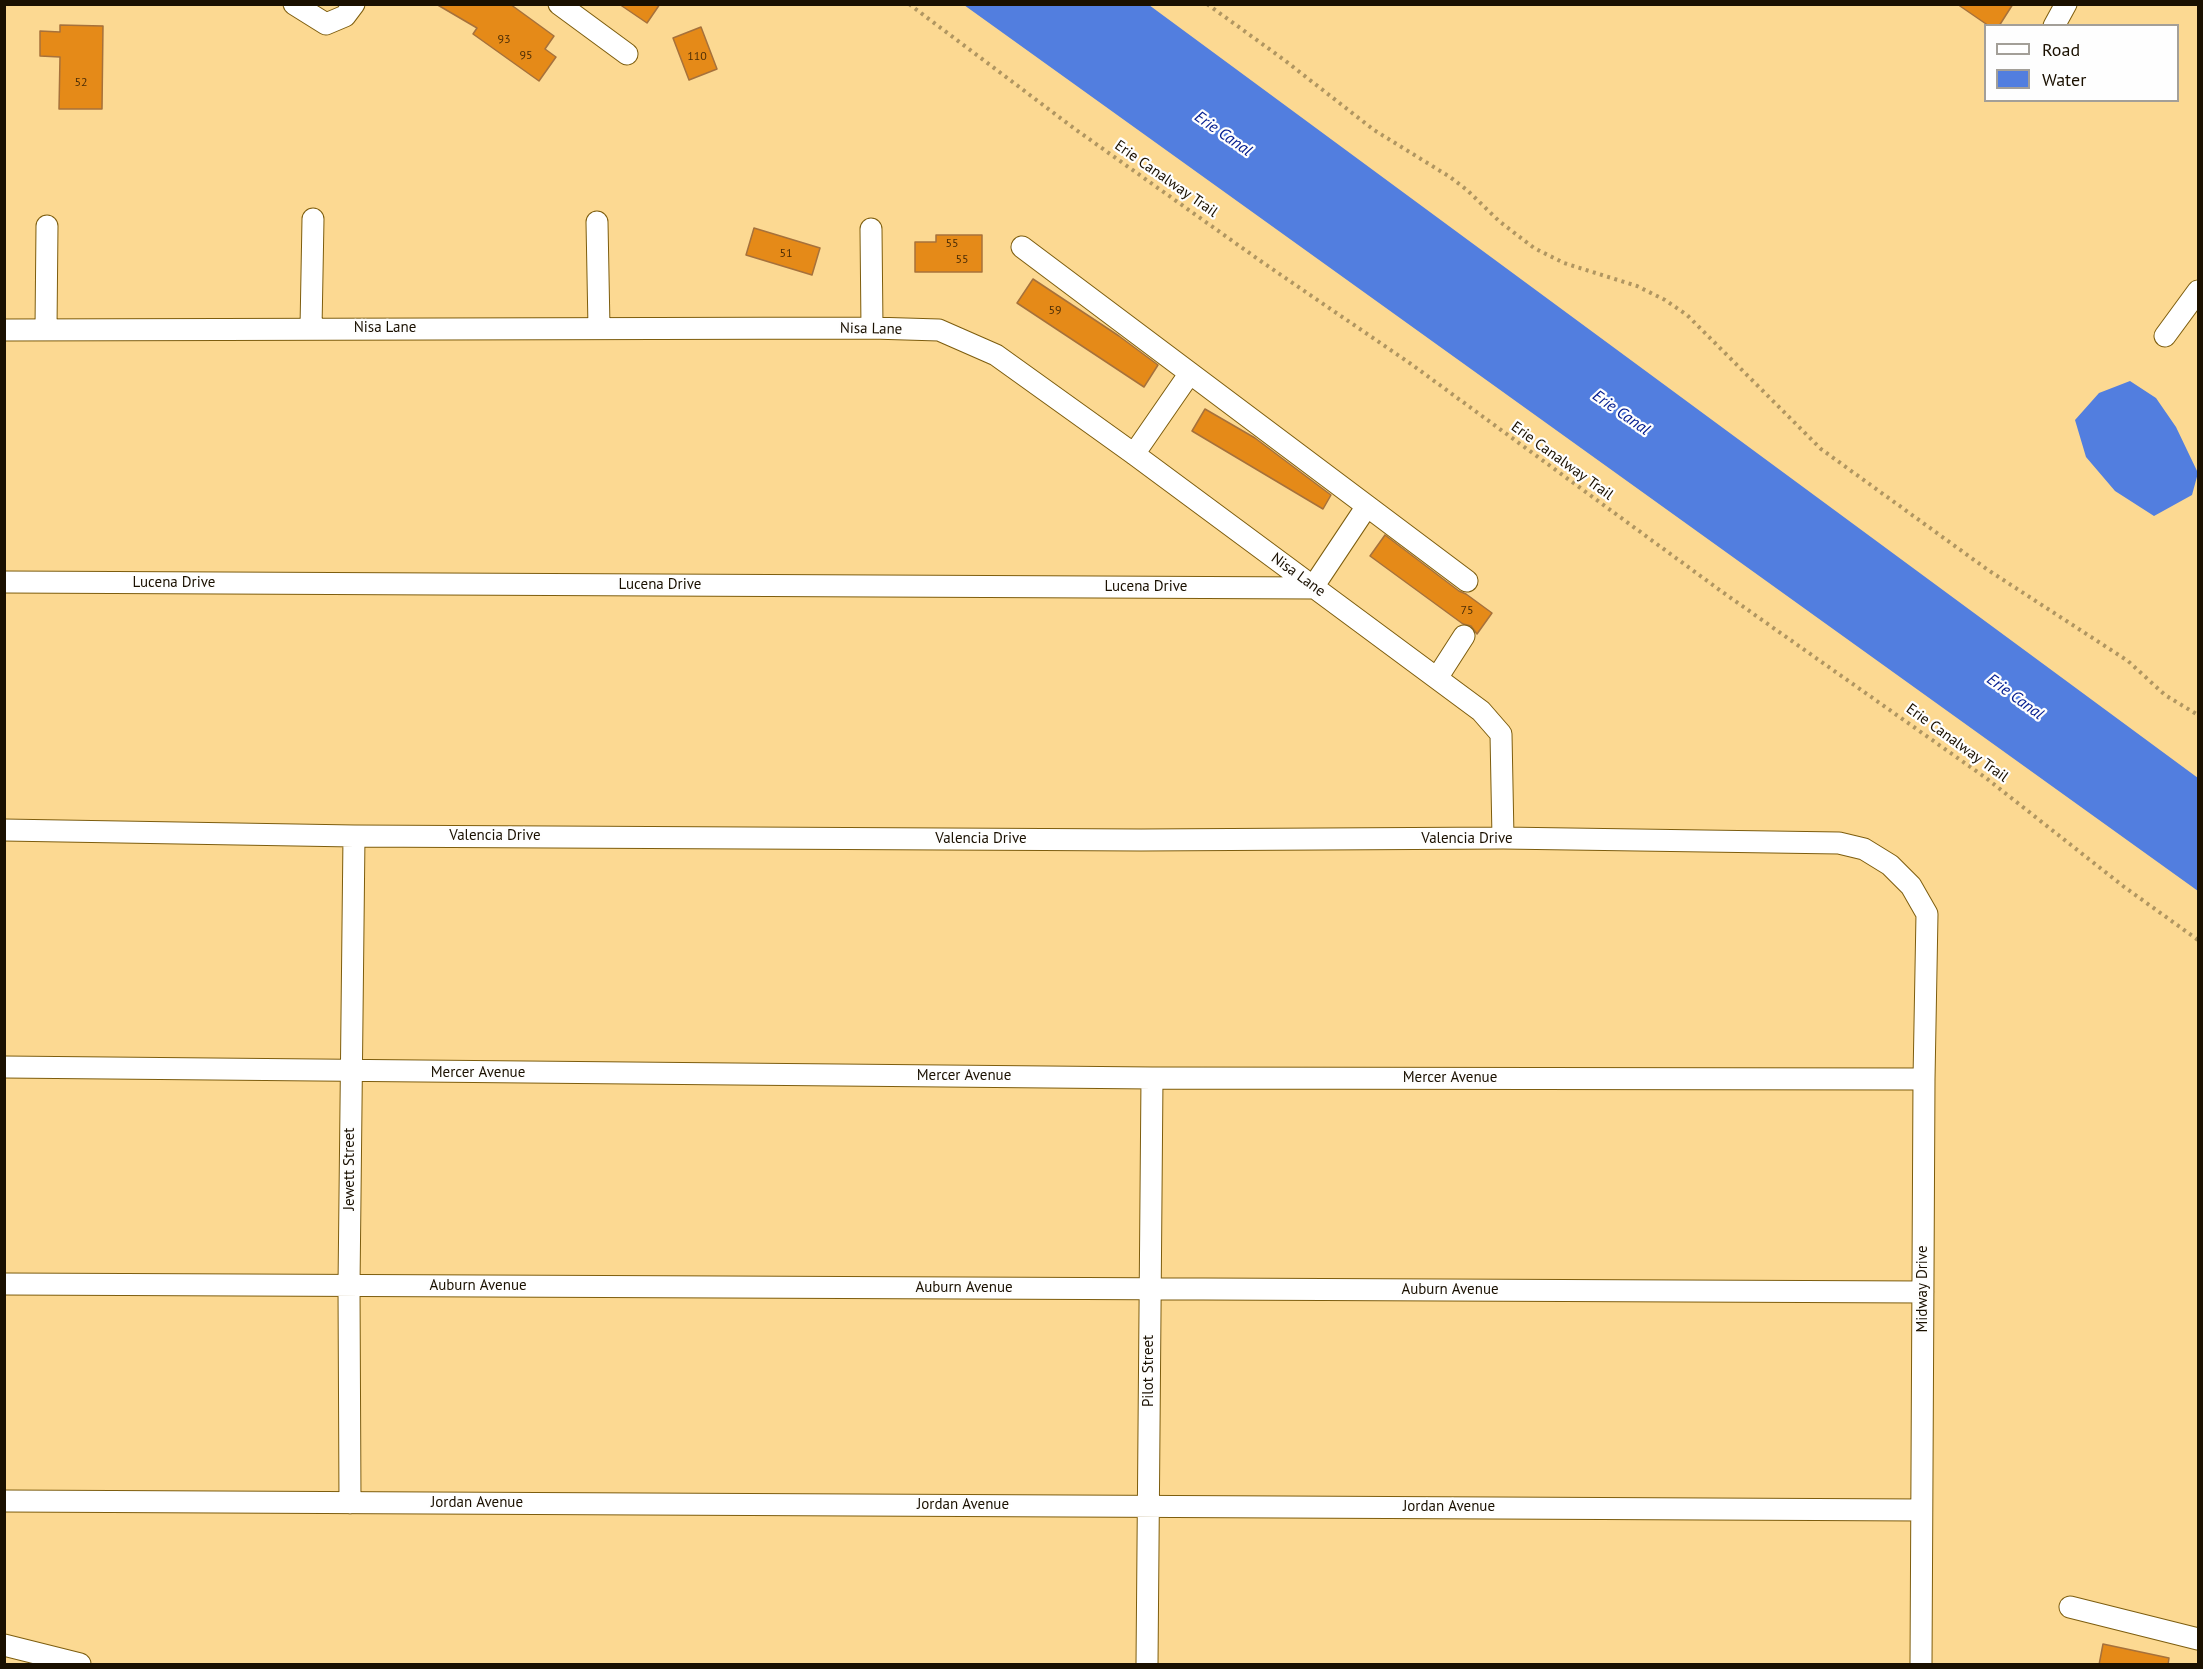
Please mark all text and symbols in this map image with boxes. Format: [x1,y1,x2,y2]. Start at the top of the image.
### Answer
legend [1984,24,2179,102]
house number: 93 [497,33,511,47]
text: Road [2042,38,2080,61]
house number: 95 [519,49,533,63]
house number: 110 [687,50,707,64]
text: Water [2042,68,2086,91]
house number: 52 [74,76,88,90]
water label: Erie Canal [1191,107,1255,161]
street label: Erie Canalway Trail [1111,137,1221,221]
house number: 55 [945,237,959,251]
house number: 51 [779,247,793,261]
house number: 55 [955,253,969,267]
house number: 59 [1048,304,1062,318]
street label: Nisa Lane [354,319,416,337]
street label: Nisa Lane [840,319,902,339]
water label: Erie Canal [1589,386,1653,440]
street label: Erie Canalway Trail [1507,418,1617,504]
street label: Nisa Lane [1267,549,1329,601]
street label: Lucena Drive [133,574,215,592]
street label: Lucena Drive [619,576,701,594]
street label: Lucena Drive [1105,578,1187,596]
house number: 75 [1460,604,1474,618]
water label: Erie Canal [1983,670,2047,724]
street label: Erie Canalway Trail [1902,700,2012,786]
street label: Valencia Drive [449,827,541,845]
street label: Valencia Drive [935,830,1027,848]
street label: Valencia Drive [1421,830,1513,848]
street label: Mercer Avenue [431,1064,525,1082]
street label: Mercer Avenue [917,1067,1011,1085]
street label: Mercer Avenue [1403,1069,1497,1087]
street label: Jewett Street [341,1128,359,1210]
street label: Midway Drive [1914,1245,1932,1333]
street label: Auburn Avenue [429,1277,527,1295]
street label: Auburn Avenue [915,1279,1013,1297]
street label: Auburn Avenue [1401,1281,1499,1299]
street label: Pilot Street [1140,1335,1158,1407]
street label: Jordan Avenue [431,1494,523,1512]
street label: Jordan Avenue [917,1496,1009,1514]
street label: Jordan Avenue [1403,1498,1495,1516]

